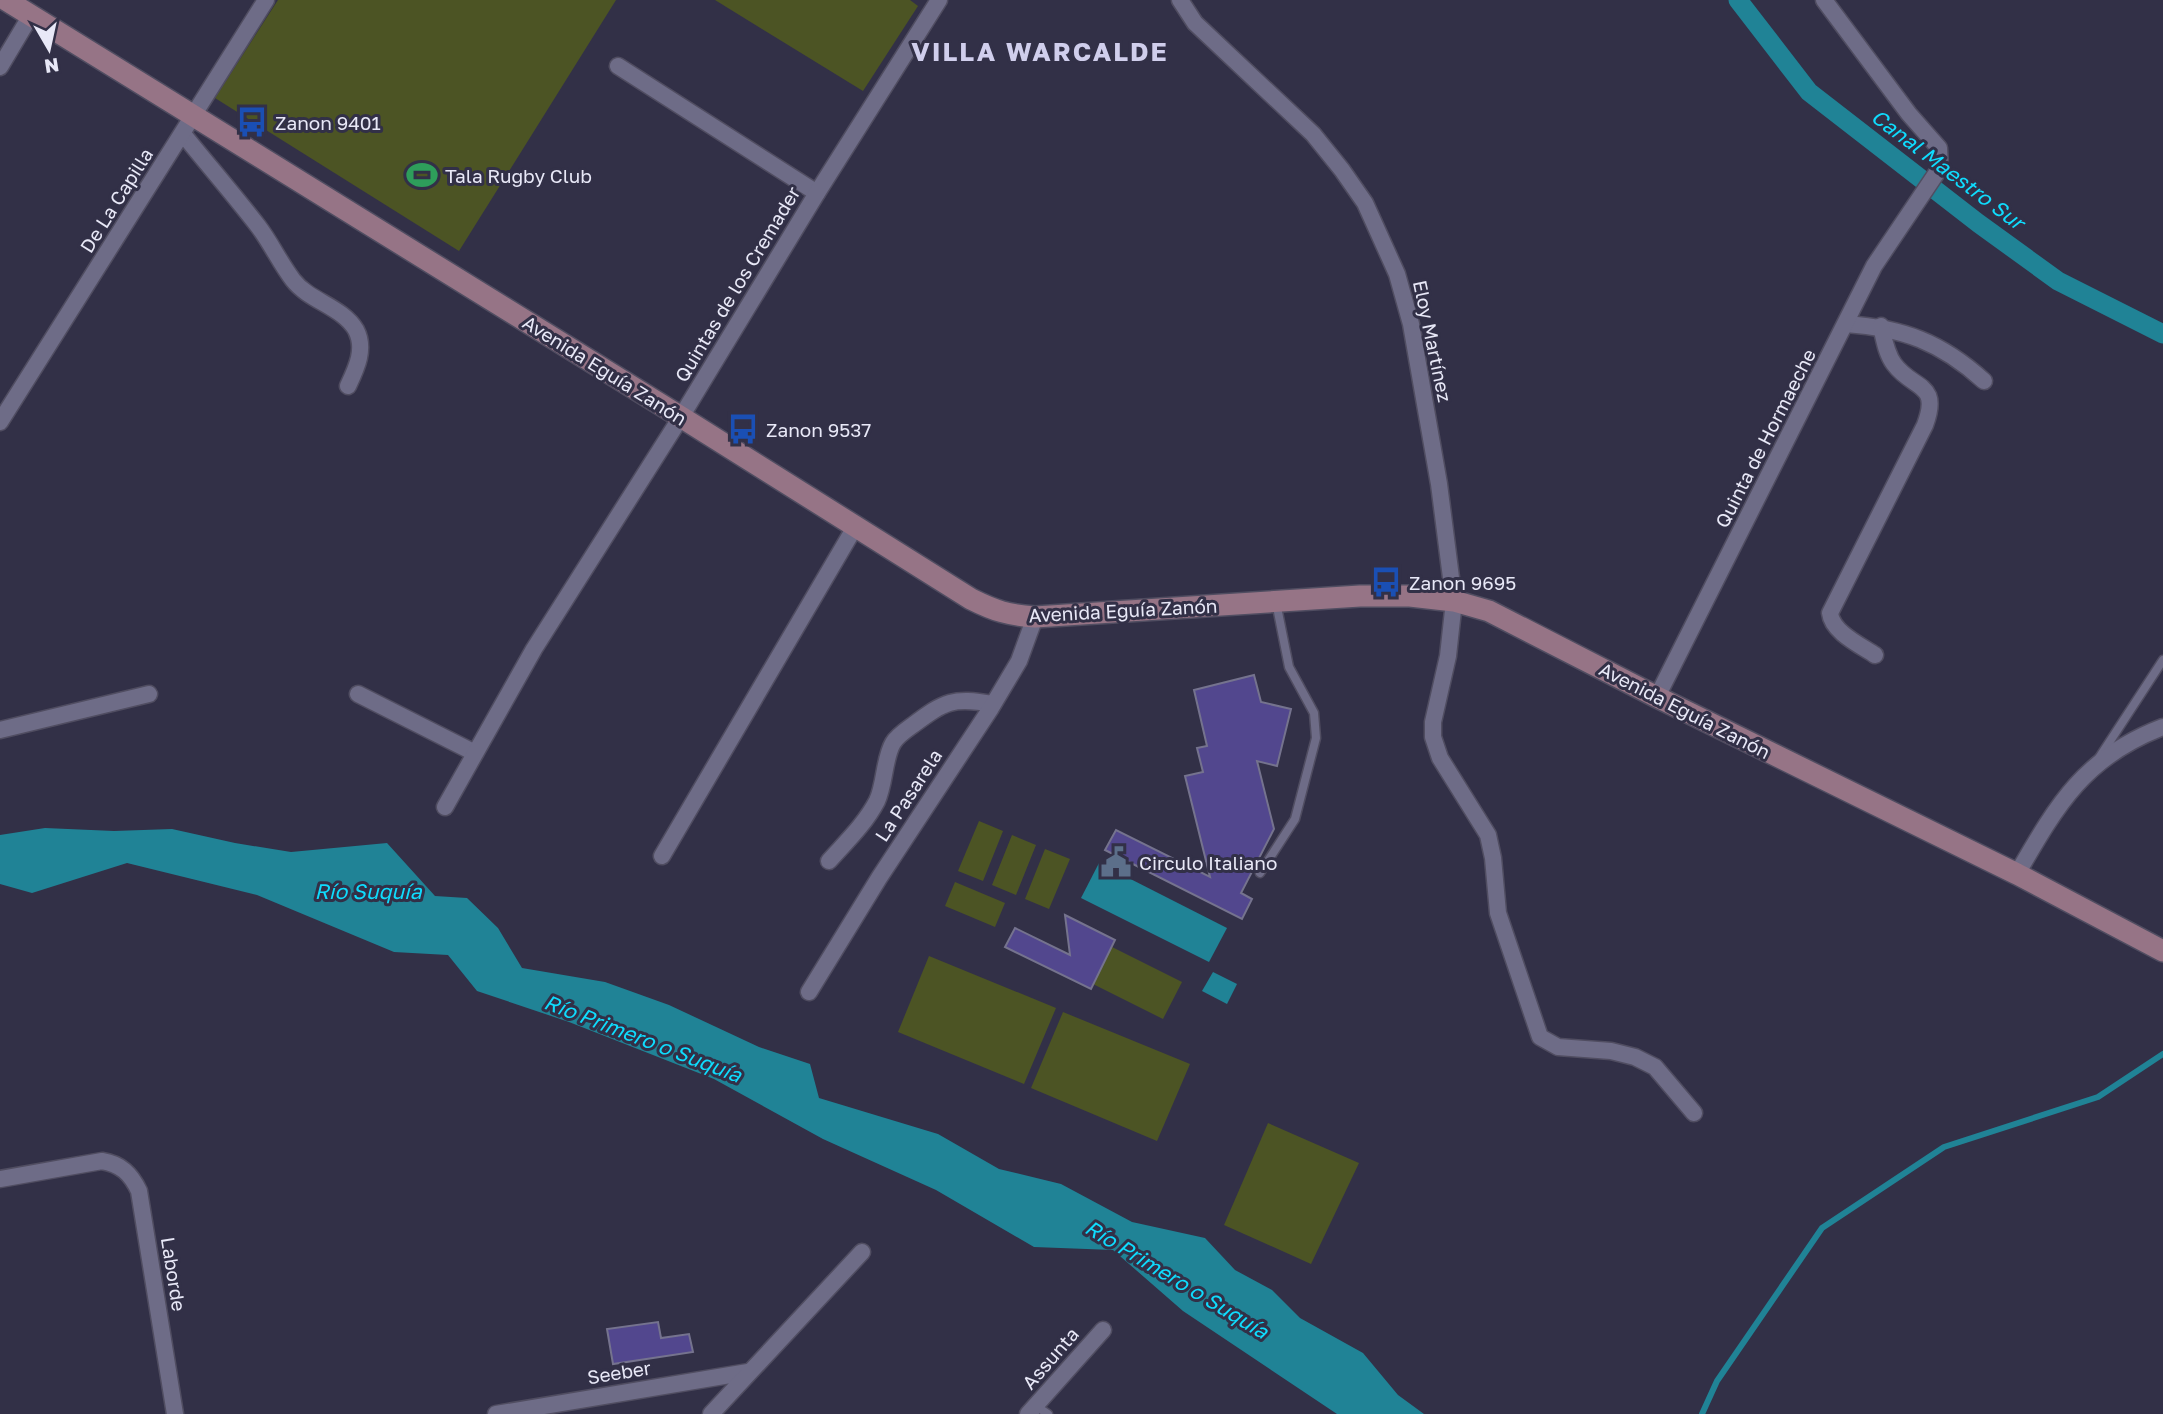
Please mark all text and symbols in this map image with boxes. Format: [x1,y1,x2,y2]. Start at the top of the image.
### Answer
north arrow [14,14,84,84]
district label: VILLA WARCALDE [911,36,1169,67]
text: N [43,54,61,79]
water label: Canal Maestro Sur [1866,103,2032,237]
bus stop icon: Zanon 9401 [235,105,269,139]
place label: Zanon 9401 [275,111,381,134]
street label: De La Capilla [75,143,157,257]
sports icon: Tala Rugby Club [405,158,439,192]
place label: Tala Rugby Club [445,164,592,187]
street label: Quintas de los Cremader [670,182,805,386]
street label: Eloy Martínez [1409,278,1457,404]
street label: Avenida Eguía Zanón [519,310,691,430]
street label: Quinta de Hormaeche [1710,345,1820,531]
bus stop icon: Zanon 9537 [726,412,760,446]
place label: Zanon 9537 [766,418,871,441]
bus stop icon: Zanon 9695 [1369,565,1403,599]
place label: Zanon 9695 [1409,571,1516,594]
street label: Avenida Eguía Zanón [1028,594,1218,626]
street label: Avenida Eguía Zanón [1596,657,1774,763]
street label: La Pasarela [870,745,946,845]
public building icon: Circulo Italiano [1099,845,1133,879]
place label: Circulo Italiano [1139,851,1277,874]
water label: Río Suquía [314,878,423,904]
water label: Río Primero o Suquía [541,988,746,1088]
water label: Río Primero o Suquía [1081,1214,1274,1345]
street label: Laborde [157,1235,191,1313]
street label: Assunta [1017,1322,1083,1394]
street label: Seeber [585,1356,653,1388]

